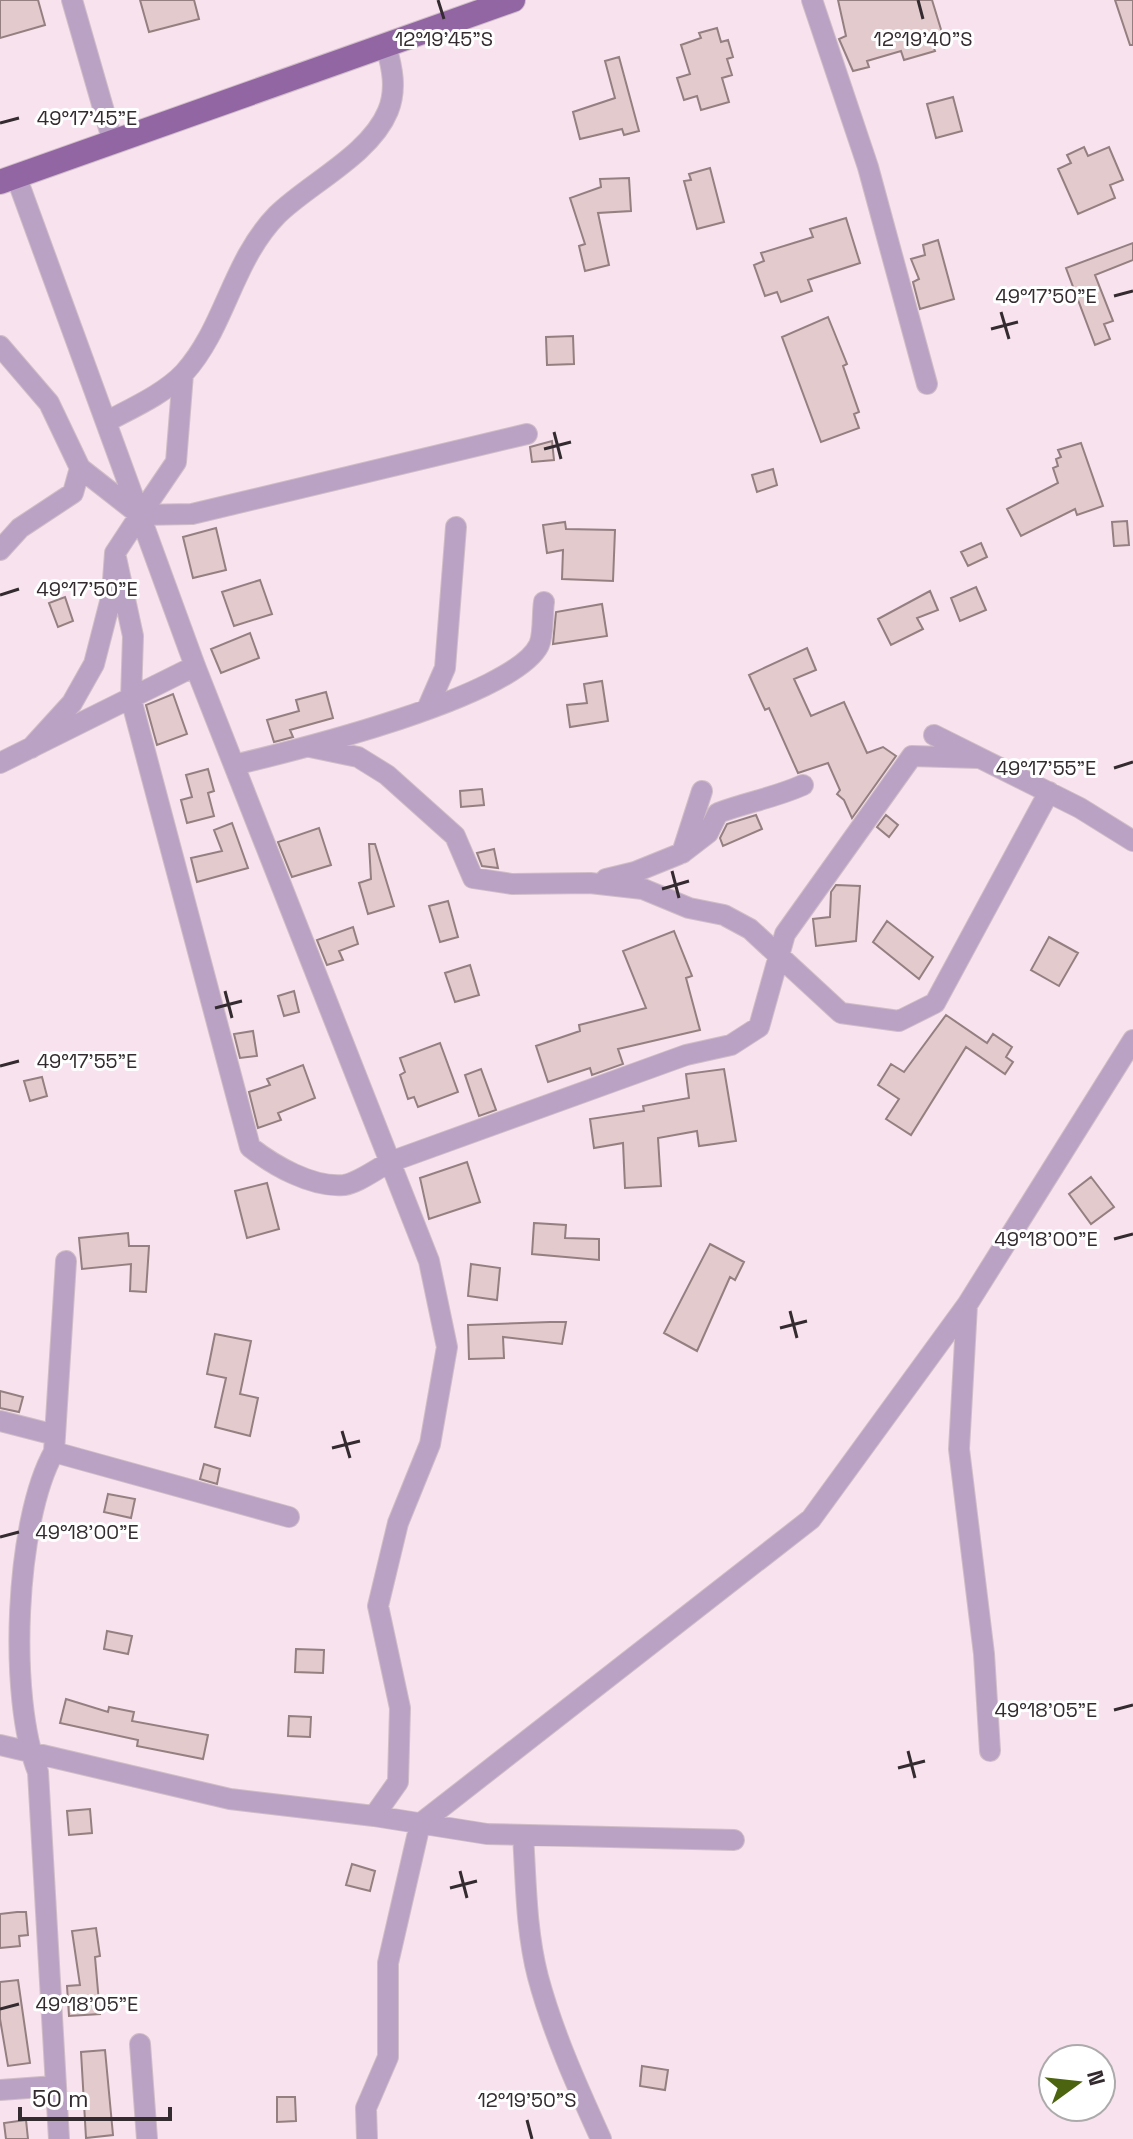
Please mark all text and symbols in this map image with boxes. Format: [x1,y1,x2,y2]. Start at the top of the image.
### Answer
text: 12°19'45"S [395,26,493,52]
text: 12°19'40"S [874,26,972,52]
text: 49°17'45"E [37,105,137,131]
text: 49°17'50"E [995,283,1097,309]
text: 49°17'50"E [36,576,138,602]
text: 49°17'55"E [996,755,1096,781]
text: 49°17'55"E [37,1048,137,1074]
text: 49°18'00"E [994,1226,1098,1252]
text: 49°18'00"E [35,1519,139,1545]
text: 49°18'05"E [995,1697,1097,1723]
text: 49°18'05"E [36,1991,138,2017]
north arrow [1037,2043,1117,2123]
text: N [1081,2067,1112,2089]
scale bar [20,2071,170,2121]
text: 50 m [32,2083,89,2114]
text: 12°19'50"S [477,2087,577,2113]

